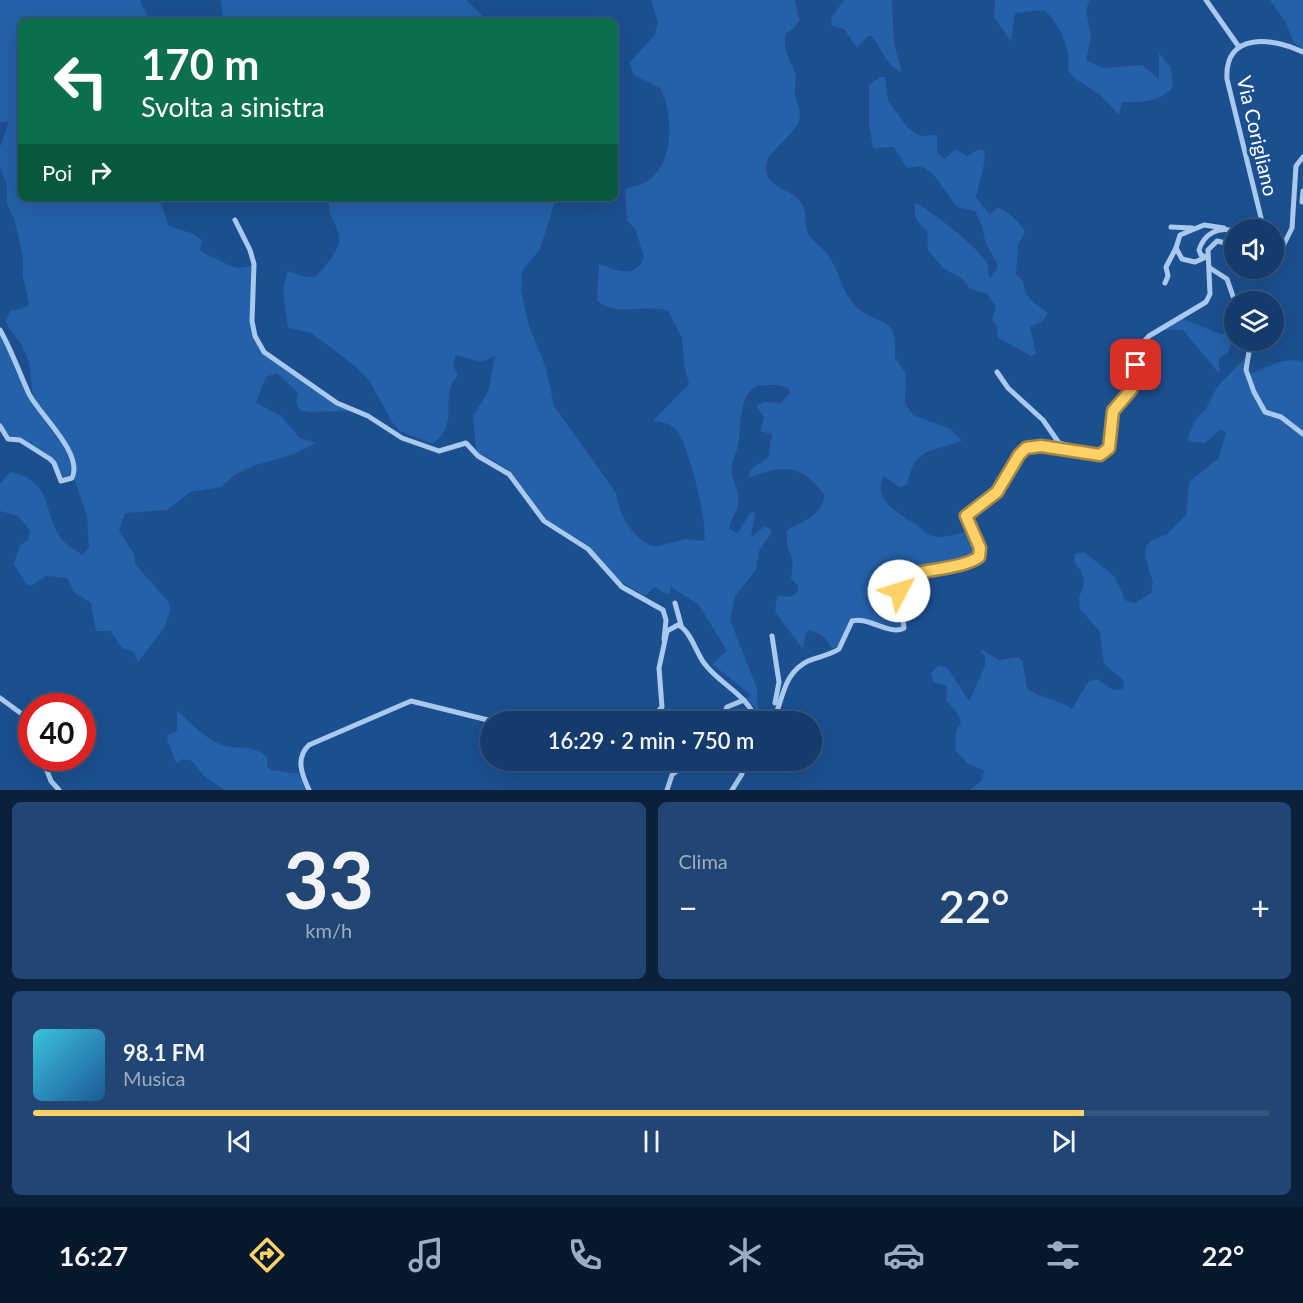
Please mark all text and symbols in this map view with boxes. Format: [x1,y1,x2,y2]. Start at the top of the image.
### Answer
text: 170 m [141,39,259,89]
icon: left [42,42,120,120]
street label: Via Corigliano [1233,73,1283,198]
text: Svolta a sinistra [141,90,325,123]
icon: right [84,156,117,189]
text: Poi [42,159,72,186]
map controls [1224,219,1284,351]
button: sound [1224,219,1284,279]
button: layers [1224,291,1284,351]
pin [1110,339,1161,390]
icon: arrive [1119,348,1152,381]
position arrow [867,559,931,623]
speed limit sign: 40 [18,693,96,771]
text: 16:29 · 2 min · 750 m [548,727,754,754]
text: 33 [284,832,374,926]
text: Clima [679,849,728,873]
text: 22° [939,879,1010,933]
text: − [679,887,698,927]
text: + [1251,887,1270,927]
text: km/h [305,918,352,942]
text: 98.1 FM [123,1039,205,1066]
text: Musica [123,1066,186,1090]
icon: previous [223,1125,256,1158]
icon: pause [635,1125,668,1158]
icon: next [1047,1125,1080,1158]
icon: directions [246,1234,288,1276]
icon: music [405,1234,447,1276]
icon: phone [564,1234,606,1276]
icon: climate [724,1234,766,1276]
icon: car [883,1234,925,1276]
icon: filters [1042,1234,1084,1276]
text: 16:27 [59,1239,128,1272]
text: 22° [1202,1239,1244,1272]

